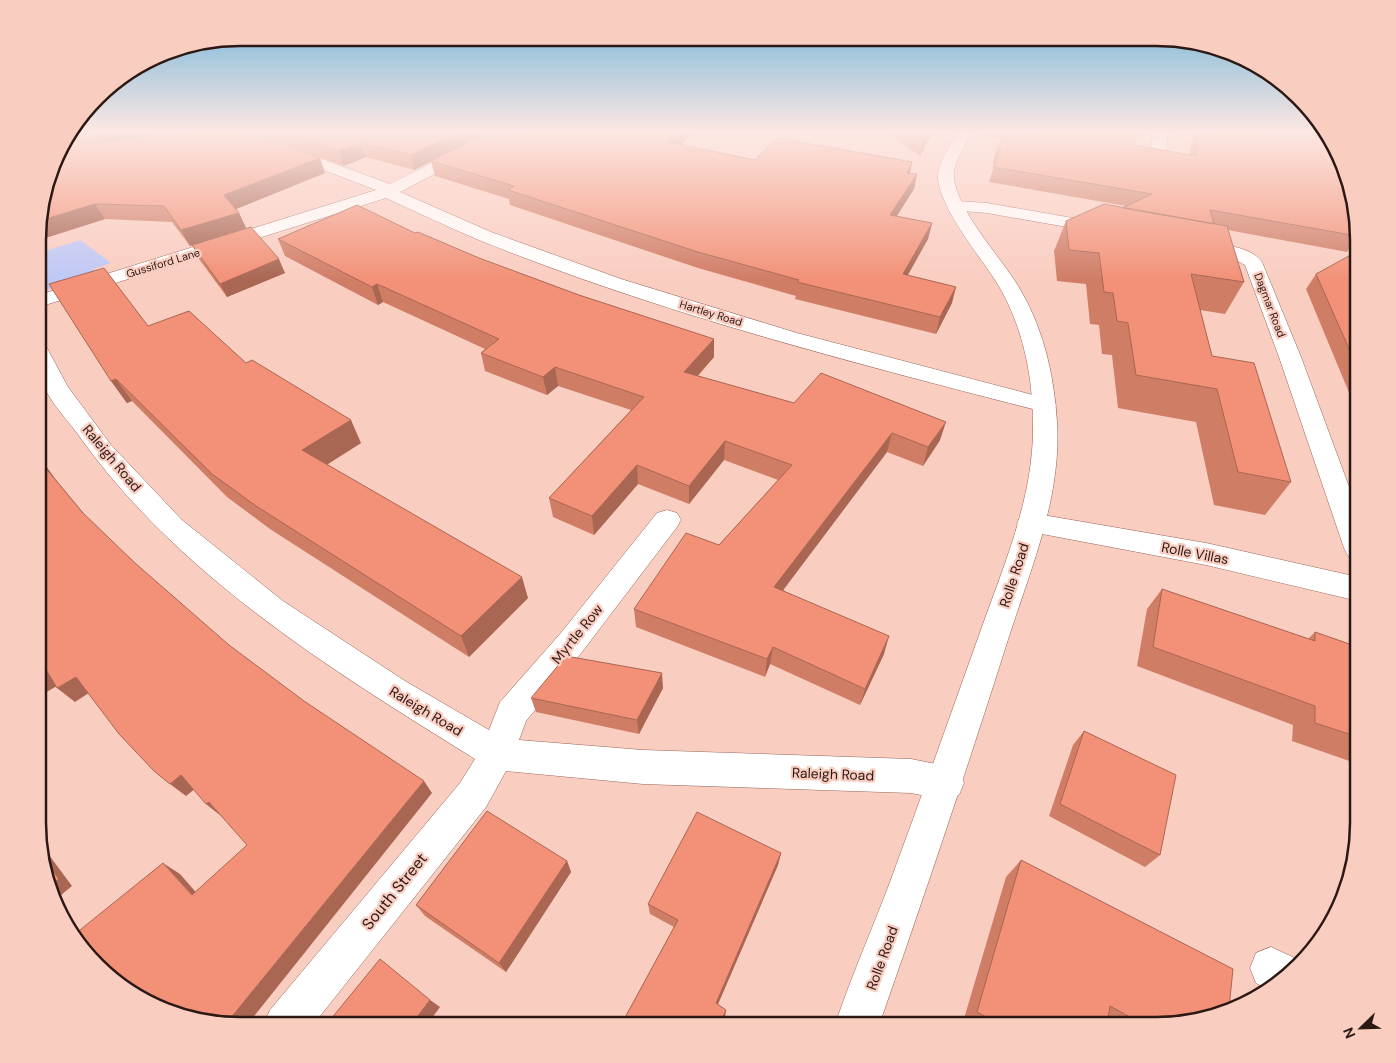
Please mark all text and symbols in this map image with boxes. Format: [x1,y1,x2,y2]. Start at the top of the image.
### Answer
street label: Gussiford Lane [124,245,202,281]
street label: Dagmar Road [1251,271,1289,339]
street label: Hartley Road [678,297,744,329]
street label: Raleigh Road [79,421,145,495]
street label: Rolle Villas [1160,538,1230,568]
street label: Rolle Road [995,540,1033,610]
street label: Myrtle Row [547,600,607,668]
street label: Raleigh Road [386,682,466,740]
street label: Raleigh Road [792,764,874,784]
street label: South Street [357,849,432,934]
street label: Rolle Road [862,924,902,992]
north arrow [1336,1003,1386,1053]
text: N [1339,1025,1359,1041]

